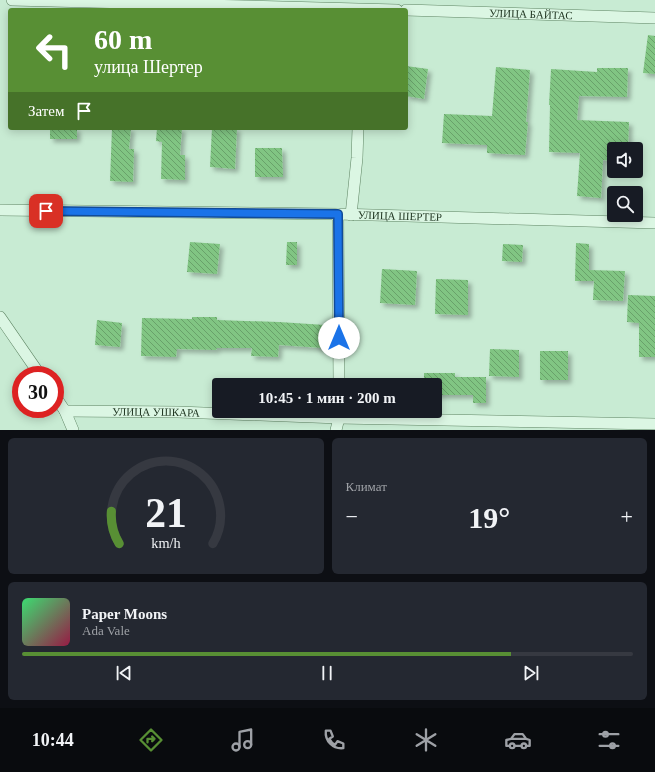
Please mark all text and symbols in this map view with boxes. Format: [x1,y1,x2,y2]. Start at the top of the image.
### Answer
street label: УЛИЦА БАЙТАС [489,7,573,21]
icon: left [28,24,80,76]
text: 60 m [94,24,152,55]
text: улица Шертер [94,57,203,77]
icon: arrive [73,100,95,122]
text: Затем [28,103,65,119]
map controls [607,142,643,222]
button: sound [607,142,643,178]
button: search [607,186,643,222]
pin [29,194,63,228]
icon: arrive [35,200,57,222]
street label: УЛИЦА ШЕРТЕР [358,209,442,223]
position arrow [318,317,360,359]
speed limit sign: 30 [12,366,64,418]
text: 10:45 · 1 мин · 200 m [258,390,396,406]
street label: УЛИЦА УШКАРА [112,405,200,419]
text: Климат [346,479,387,494]
text: 21 [145,490,187,536]
text: 19° [468,501,510,534]
text: − [346,504,358,529]
text: + [621,504,633,529]
text: km/h [151,535,180,551]
text: Paper Moons [82,606,167,622]
text: Ada Vale [82,623,130,638]
icon: previous [113,662,135,684]
icon: pause [316,662,338,684]
icon: next [520,662,542,684]
icon: directions [137,726,165,754]
icon: music [229,726,257,754]
icon: phone [320,726,348,754]
icon: climate [412,726,440,754]
icon: car [504,726,532,754]
icon: filters [595,726,623,754]
text: 10:44 [32,730,74,750]

